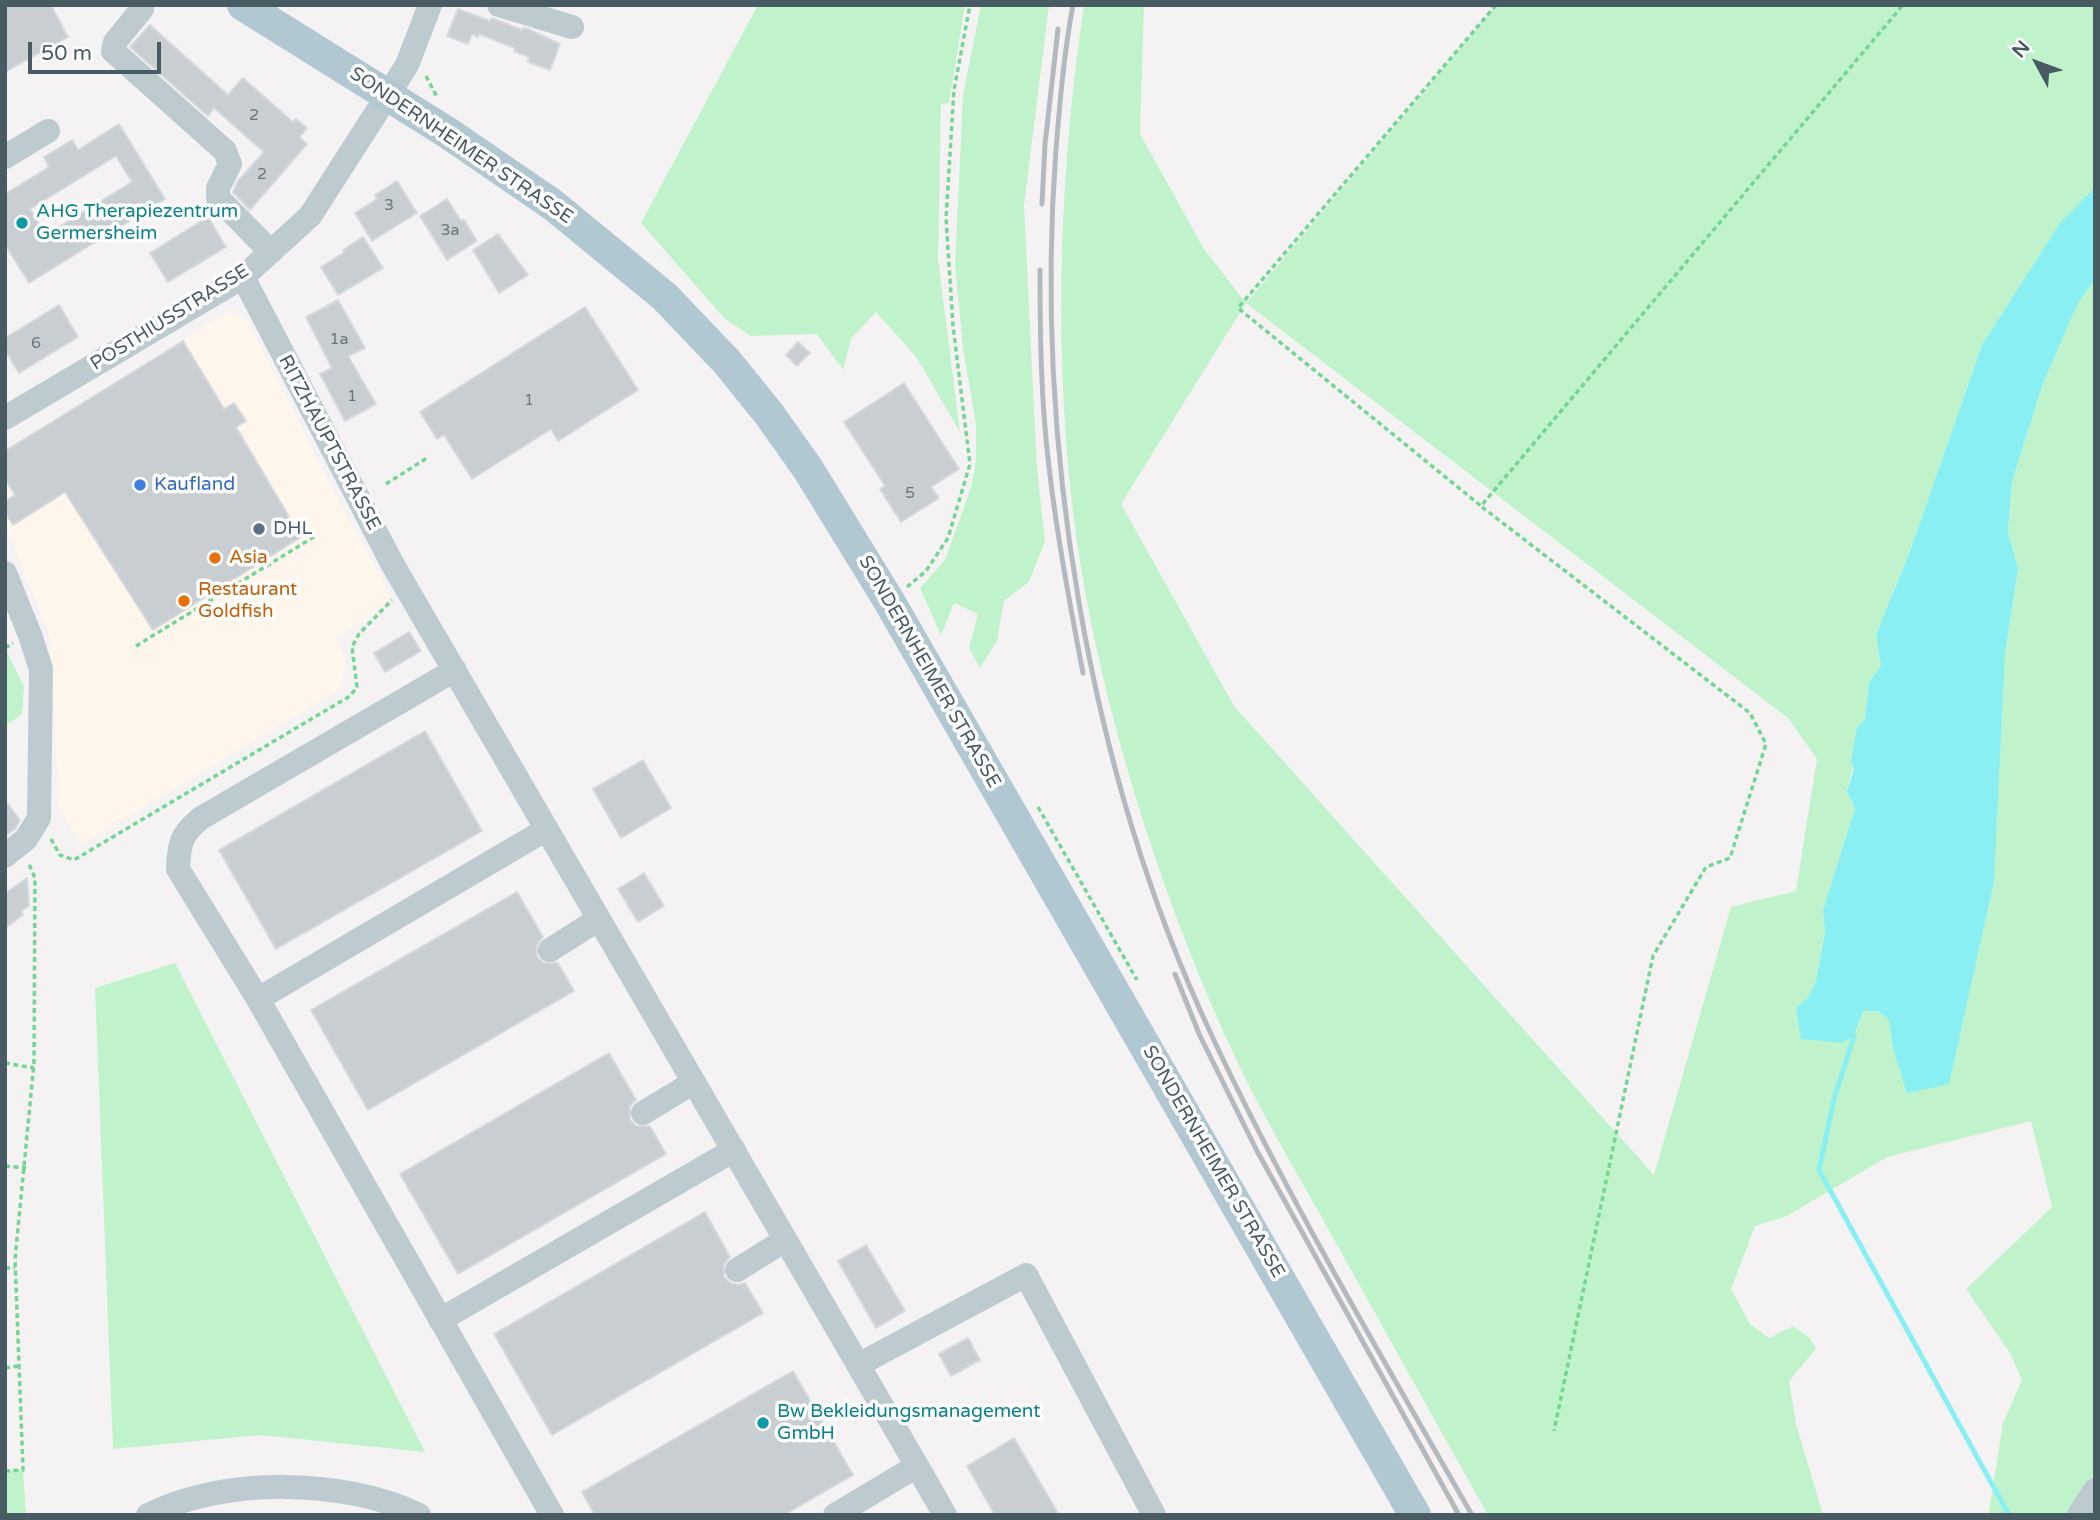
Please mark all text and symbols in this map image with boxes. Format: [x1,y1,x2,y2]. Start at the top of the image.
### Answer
scale bar [32,28,164,72]
north arrow [2002,28,2072,98]
text: N [2008,36,2034,62]
text: 50 m [41,41,92,66]
street label: SONDERNHEIMER STRASSE [345,63,577,229]
house number: 2 [249,106,259,126]
house number: 2 [257,165,267,185]
house number: 3 [384,196,394,216]
place label: AHG Therapiezentrum Germersheim [36,201,238,245]
marker: AHG Therapiezentrum Germersheim [14,215,30,231]
house number: 3a [440,221,460,241]
street label: POSTHIUSSTRASSE [87,260,253,376]
house number: 1a [329,330,349,350]
house number: 6 [31,334,41,354]
street label: RITZHAUPTSTRASSE [273,351,385,535]
house number: 1 [347,387,357,407]
house number: 1 [524,391,534,411]
place label: Kaufland [154,474,235,496]
marker: Kaufland [132,477,148,493]
house number: 5 [905,484,915,504]
place label: DHL [273,518,313,540]
marker: DHL [251,521,267,537]
place label: Asia [229,547,268,569]
marker: Asia [207,550,223,566]
street label: SONDERNHEIMER STRASSE [853,552,1005,792]
place label: Restaurant Goldfish [198,579,297,623]
marker: Restaurant Goldfish [176,593,192,609]
street label: SONDERNHEIMER STRASSE [1137,1042,1289,1282]
place label: Bw Bekleidungsmanagement GmbH [777,1401,1040,1445]
marker: Bw Bekleidungsmanagement GmbH [755,1415,771,1431]

